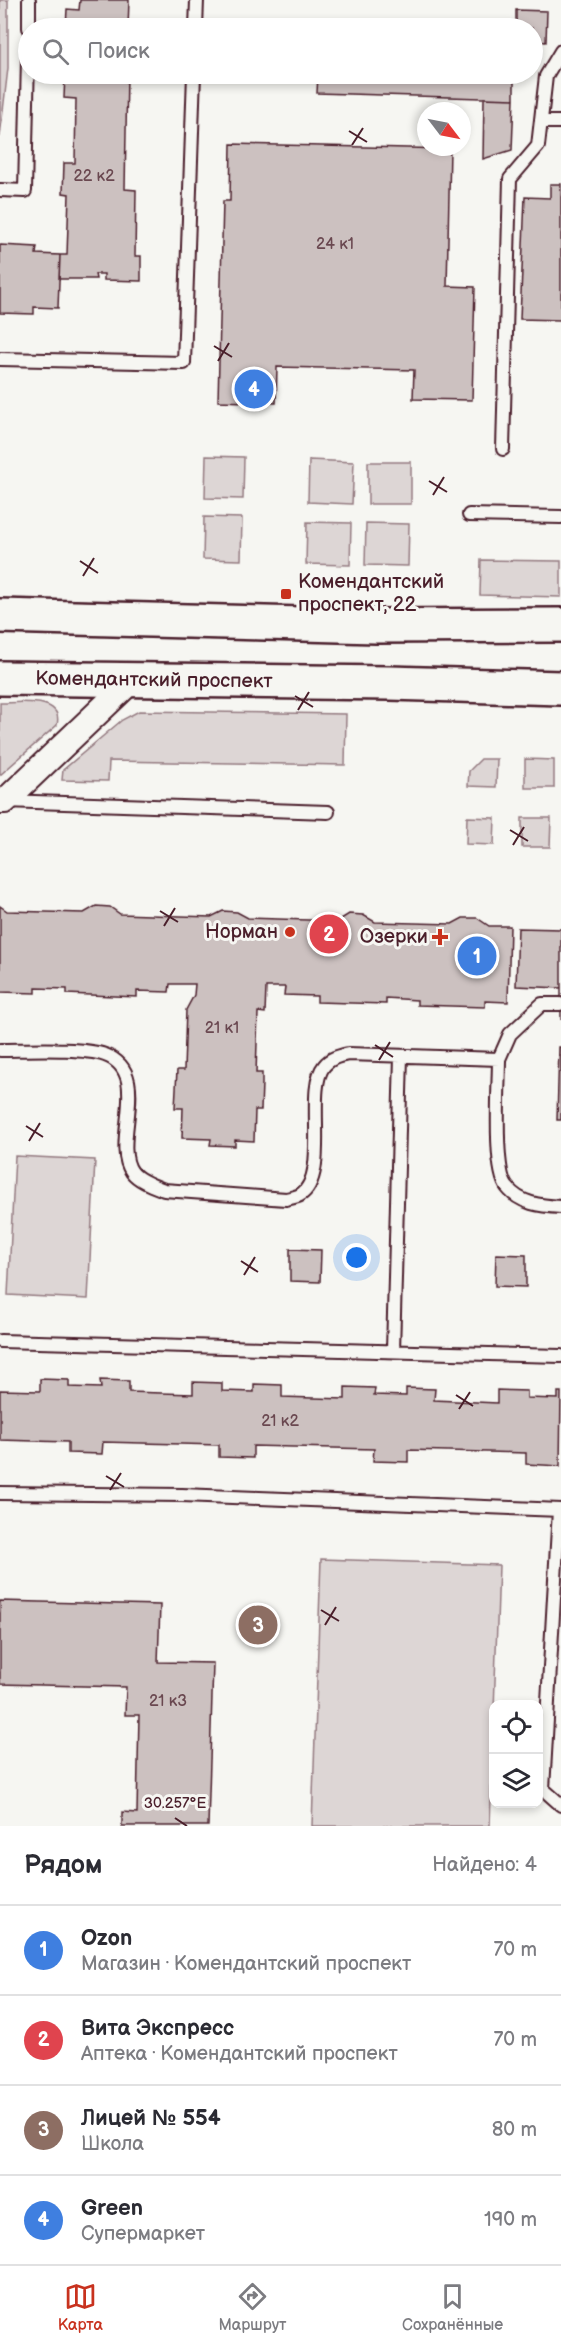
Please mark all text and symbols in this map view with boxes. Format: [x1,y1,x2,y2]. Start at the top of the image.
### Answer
search box [18,18,543,84]
icon: search [39,35,72,68]
text: Поиск [87,38,150,65]
north arrow [417,102,471,156]
house number: 22 к2 [73,167,115,186]
house number: 24 к1 [316,235,354,254]
pin: 4 [234,366,274,412]
place label: Комендантский проспект, 22 [298,570,444,617]
marker: Комендантский проспект, 22 [279,587,293,601]
street label: Комендантский проспект [35,666,274,694]
pin: 2 [310,912,348,956]
place label: Норман [205,920,278,944]
marker: Норман [283,925,297,939]
place label: Озерки [360,925,428,949]
marker: Озерки [433,930,447,944]
pin: 1 [458,934,496,978]
house number: 21 к1 [205,1019,239,1038]
your location [342,1243,371,1272]
house number: 21 к2 [261,1412,299,1431]
pin: 3 [238,1602,278,1648]
house number: 21 к3 [149,1692,187,1711]
map controls [489,1700,543,1808]
button: locate [489,1700,543,1754]
button: layers [489,1754,543,1808]
text: 30.257°E [144,1794,206,1813]
text: Рядом [24,1850,102,1881]
text: Найдено: 4 [432,1853,537,1877]
text: Ozon [81,1925,132,1952]
text: 1 [39,1938,48,1962]
text: 70 m [493,1938,537,1962]
text: Магазин · Комендантский проспект [81,1952,411,1976]
text: Вита Экспресс [81,2015,234,2042]
text: 2 [38,2028,49,2052]
text: 70 m [493,2028,537,2052]
text: Аптека · Комендантский проспект [81,2042,398,2066]
text: Лицей № 554 [81,2105,221,2132]
text: 3 [38,2118,49,2142]
text: 80 m [492,2118,537,2142]
text: Школа [81,2132,144,2156]
text: Green [81,2195,143,2222]
text: 4 [38,2208,49,2232]
text: 190 m [484,2208,537,2232]
text: Супермаркет [81,2222,205,2246]
tab: Карта [58,2280,103,2335]
tab: Маршрут [218,2280,287,2335]
tab: Сохранённые [402,2280,503,2335]

